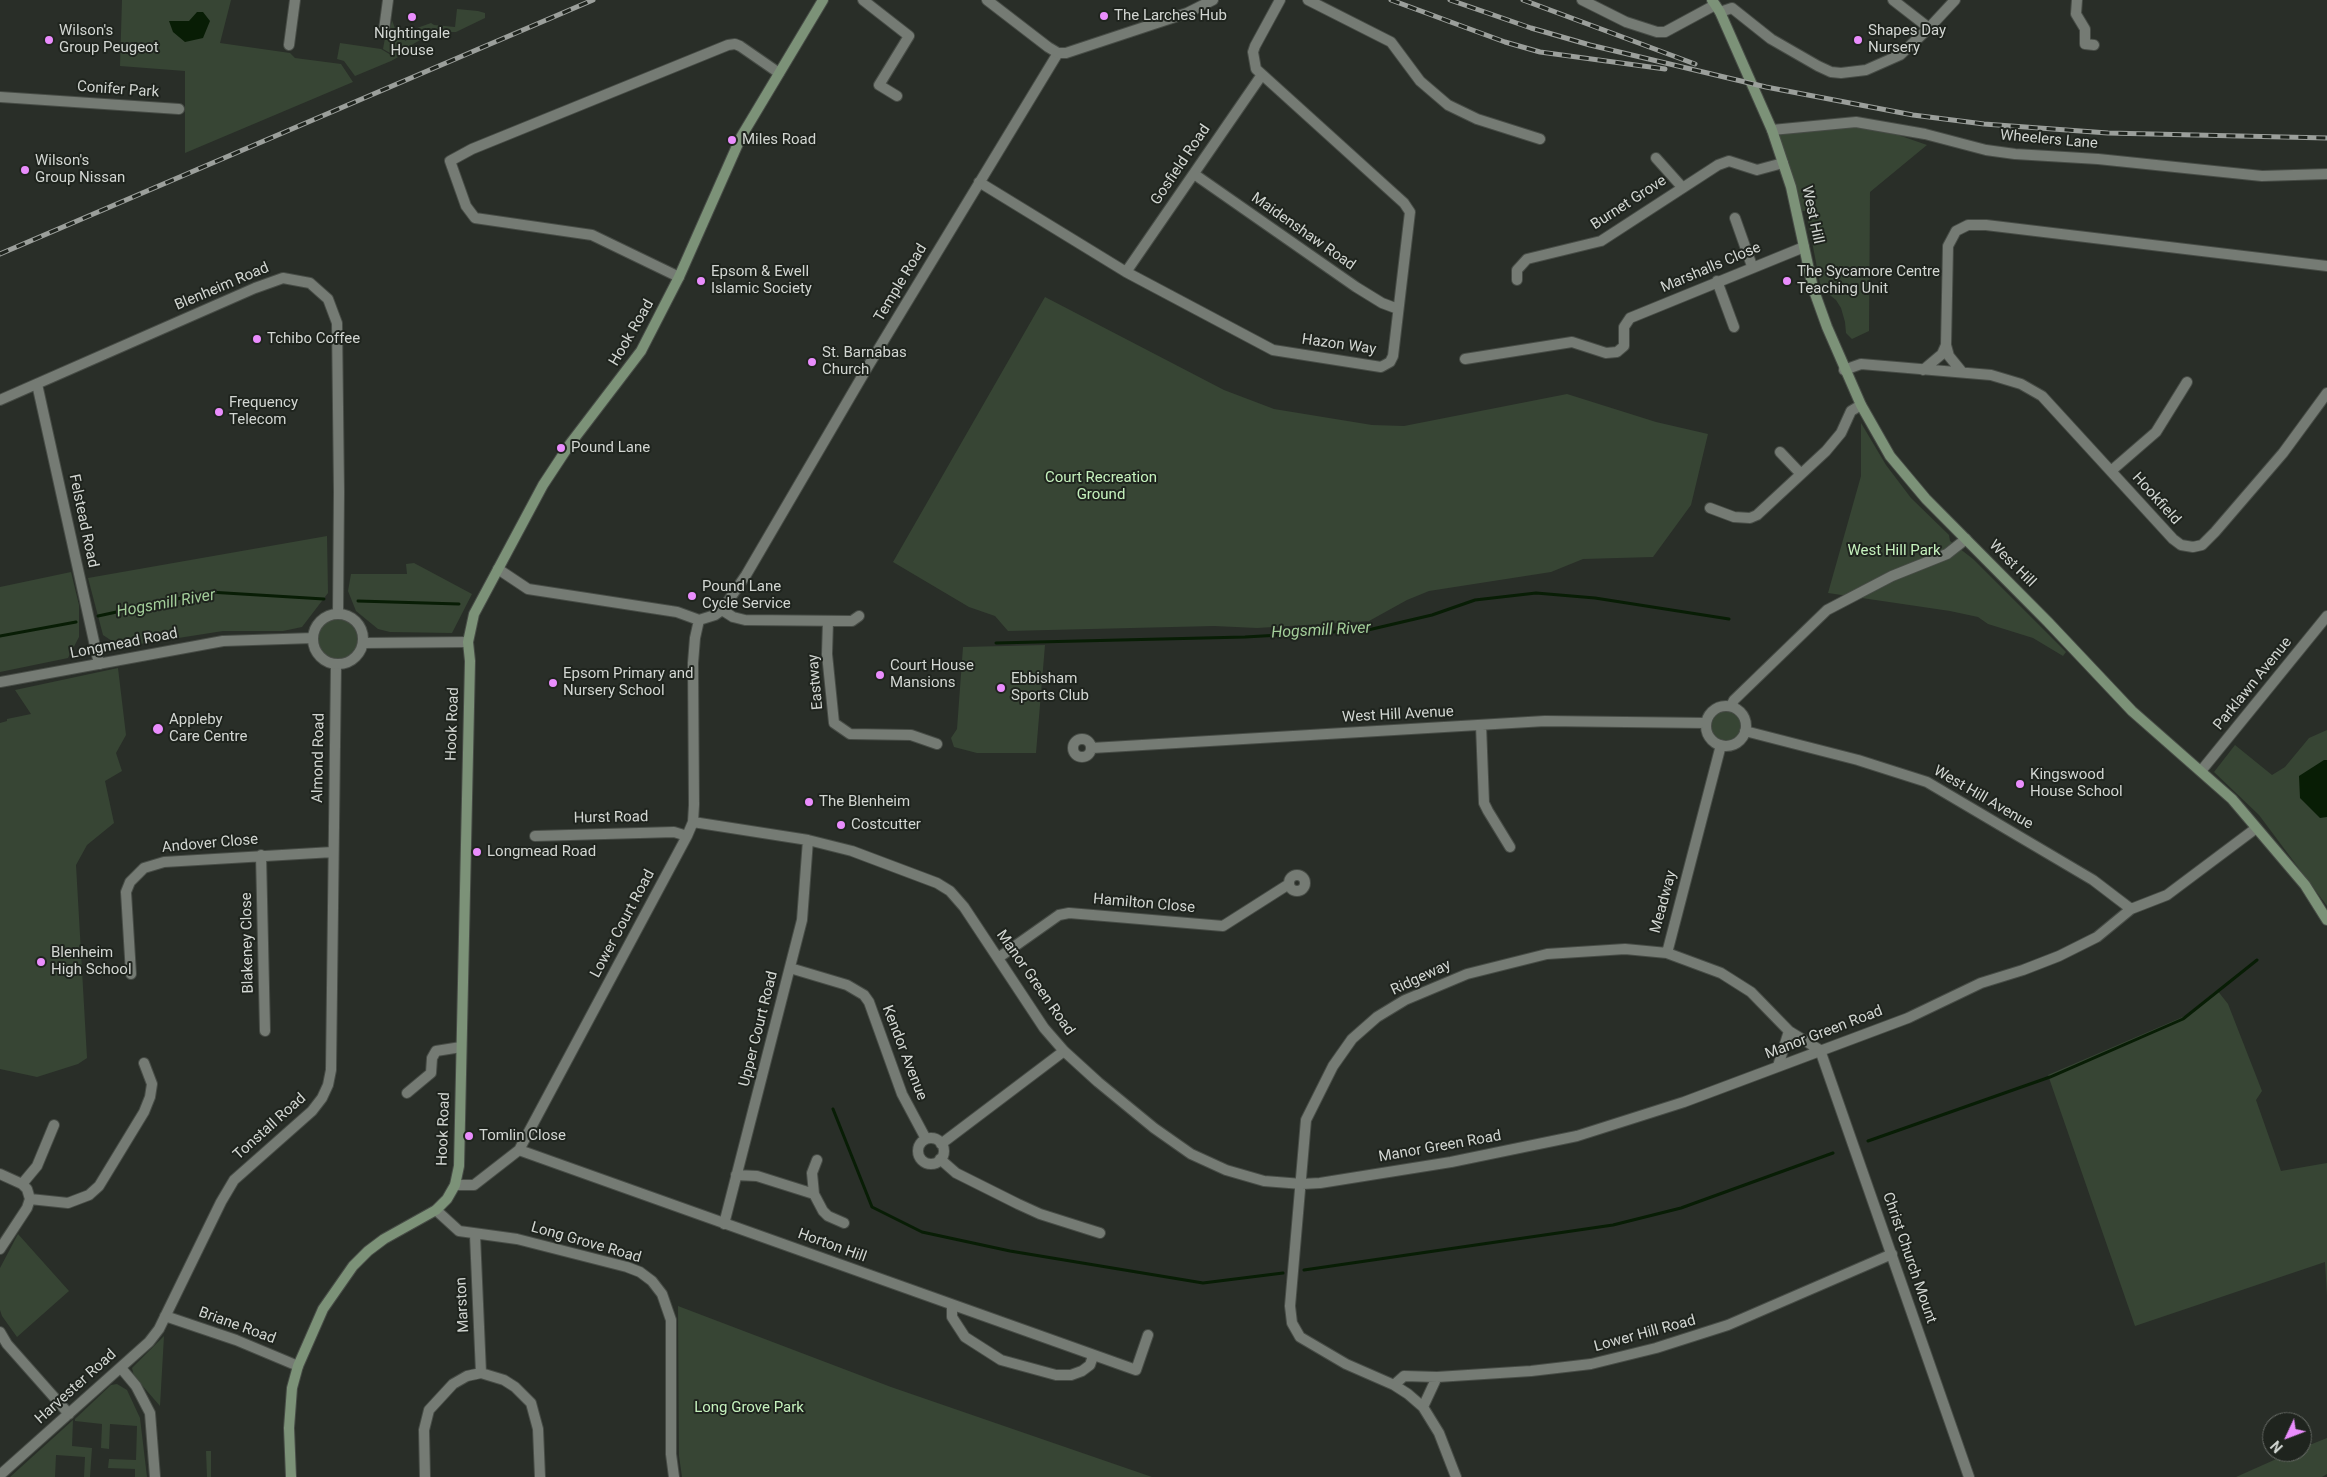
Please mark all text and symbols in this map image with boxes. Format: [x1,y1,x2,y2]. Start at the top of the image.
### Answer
place label: The Larches Hub [1114,7,1227,25]
marker: The Larches Hub [1098,10,1110,22]
marker: Nightingale House [406,11,418,23]
place label: Wilson's Group Peugeot [59,22,159,57]
place label: Shapes Day Nursery [1868,22,1946,57]
place label: Nightingale House [374,25,450,60]
marker: Wilson's Group Peugeot [43,34,55,46]
marker: Shapes Day Nursery [1852,34,1864,46]
street label: Conifer Park [76,78,160,102]
street label: Gosfield Road [1148,121,1214,209]
street label: Wheelers Lane [1999,127,2099,153]
place label: Miles Road [742,131,816,149]
marker: Miles Road [726,134,738,146]
place label: Wilson's Group Nissan [35,152,125,187]
marker: Wilson's Group Nissan [19,164,31,176]
street label: Burnet Grove [1588,172,1670,234]
street label: West Hill [1797,184,1827,246]
street label: Maidenshaw Road [1247,189,1359,275]
street label: Marshalls Close [1658,239,1764,297]
street label: Temple Road [871,241,931,325]
street label: Blenheim Road [172,259,272,315]
place label: Epsom & Ewell Islamic Society [711,263,812,298]
place label: The Sycamore Centre Teaching Unit [1797,263,1940,298]
marker: Epsom & Ewell Islamic Society [695,275,707,287]
marker: The Sycamore Centre Teaching Unit [1781,275,1793,287]
street label: Hook Road [606,297,658,369]
place label: Tchibo Coffee [267,330,360,348]
street label: Hazon Way [1301,331,1377,359]
marker: Tchibo Coffee [251,333,263,345]
place label: St. Barnabas Church [822,344,907,379]
marker: St. Barnabas Church [806,356,818,368]
place label: Frequency Telecom [229,394,298,429]
marker: Frequency Telecom [213,406,225,418]
place label: Pound Lane [571,439,650,457]
marker: Pound Lane [555,442,567,454]
park label: Court Recreation Ground [1045,469,1157,504]
street label: Hookfield [2128,469,2184,529]
street label: Felstead Road [64,473,102,569]
street label: West Hill [1985,537,2039,591]
park label: West Hill Park [1848,542,1940,560]
place label: Pound Lane Cycle Service [702,578,791,613]
water label: Hogsmill River [115,586,217,622]
marker: Pound Lane Cycle Service [686,590,698,602]
water label: Hogsmill River [1271,619,1371,643]
street label: Longmead Road [69,625,179,663]
street label: Parklawn Avenue [2210,634,2296,734]
street label: Eastway [805,653,827,711]
place label: Court House Mansions [890,657,974,692]
place label: Epsom Primary and Nursery School [563,665,694,700]
marker: Court House Mansions [874,669,886,681]
place label: Ebbisham Sports Club [1011,670,1089,705]
marker: Epsom Primary and Nursery School [547,677,559,689]
marker: Ebbisham Sports Club [995,682,1007,694]
street label: Hook Road [443,687,463,761]
street label: West Hill Avenue [1342,703,1454,727]
place label: Appleby Care Centre [169,711,247,746]
street label: Almond Road [309,713,329,803]
marker: Appleby Care Centre [151,722,165,736]
street label: West Hill Avenue [1930,762,2036,834]
place label: Kingswood House School [2030,766,2123,801]
marker: Kingswood House School [2014,778,2026,790]
place label: The Blenheim [819,793,910,811]
marker: The Blenheim [803,796,815,808]
street label: Hurst Road [573,808,649,828]
place label: Costcutter [851,816,921,834]
marker: Costcutter [835,819,847,831]
street label: Andover Close [161,831,259,857]
place label: Longmead Road [487,843,596,861]
marker: Longmead Road [471,846,483,858]
street label: Lower Court Road [587,867,659,981]
street label: Meadway [1647,869,1681,935]
street label: Hamilton Close [1092,891,1196,917]
street label: Blakeney Close [238,892,258,994]
street label: Manor Green Road [992,927,1078,1039]
place label: Blenheim High School [51,944,132,979]
marker: Blenheim High School [35,956,47,968]
street label: Ridgeway [1388,956,1454,1000]
street label: Upper Court Road [736,969,782,1089]
street label: Manor Green Road [1763,1002,1885,1064]
street label: Kendor Avenue [878,1003,930,1103]
street label: Tonstall Road [230,1090,310,1164]
street label: Hook Road [434,1092,454,1166]
place label: Tomlin Close [479,1127,566,1145]
street label: Manor Green Road [1377,1127,1503,1167]
marker: Tomlin Close [463,1130,475,1142]
street label: Christ Church Mount [1878,1190,1940,1326]
street label: Long Grove Road [529,1219,643,1267]
street label: Horton Hill [795,1225,869,1267]
street label: Marston [453,1277,473,1333]
street label: Briane Road [196,1304,278,1348]
street label: Lower Hill Road [1592,1312,1698,1356]
street label: Harvester Road [32,1346,120,1428]
park label: Long Grove Park [694,1399,804,1417]
north arrow [2262,1412,2312,1462]
text: N [2268,1437,2286,1456]

